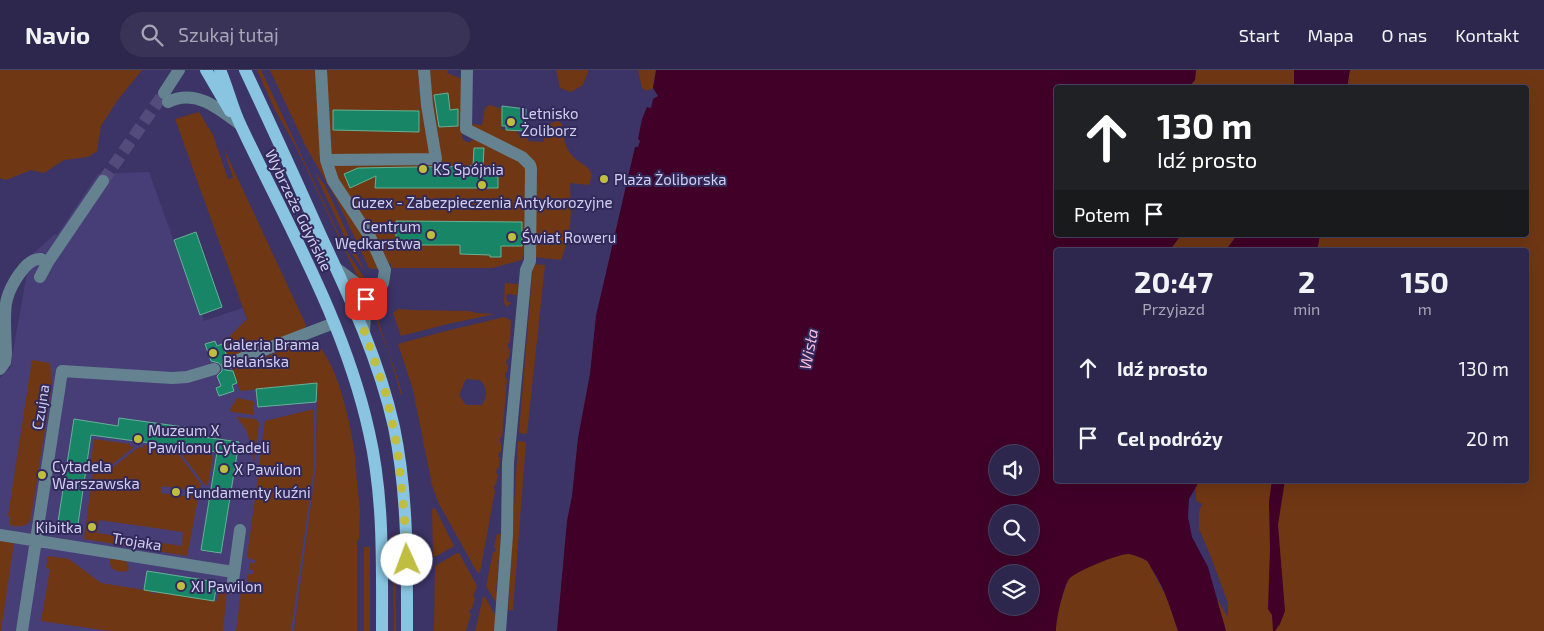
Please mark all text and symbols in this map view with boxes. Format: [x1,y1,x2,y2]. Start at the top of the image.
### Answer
search box [120,12,470,57]
text: Navio [25,20,90,49]
icon: search [138,21,166,49]
text: Szukaj tutaj [178,23,279,46]
text: Start [1239,24,1280,46]
text: Mapa [1308,24,1354,46]
text: O nas [1382,24,1427,46]
text: Kontakt [1455,24,1519,46]
place label: Letnisko Żoliborz [521,104,578,139]
text: 130 m [1157,104,1252,146]
icon: ahead [1074,105,1139,170]
marker: Letnisko Żoliborz [505,116,517,128]
street label: Wybrzeże Gdyńskie [262,146,336,274]
text: Idź prosto [1157,146,1257,172]
place label: KS Spójnia [433,160,504,179]
marker: KS Spójnia [417,163,429,175]
place label: Plaża Żoliborska [614,170,727,188]
marker: Plaża Żoliborska [598,173,610,185]
marker: Guzex - Zabezpieczenia Antykorozyjne [476,179,488,191]
place label: Guzex - Zabezpieczenia Antykorozyjne [351,193,613,212]
icon: arrive [1140,200,1168,228]
text: Potem [1074,203,1130,226]
place label: Centrum Wędkarstwa [335,217,421,252]
place label: Świat Roweru [522,228,616,246]
marker: Centrum Wędkarstwa [425,229,437,241]
marker: Świat Roweru [506,231,518,243]
text: 20:47 [1134,263,1213,299]
text: 2 [1298,263,1315,299]
text: 150 [1400,263,1449,299]
pin [345,278,387,320]
icon: arrive [352,285,380,313]
text: Przyjazd [1142,299,1205,318]
text: min [1293,299,1320,318]
text: m [1418,299,1432,318]
water label: Wisła [795,327,821,371]
place label: Galeria Brama Bielańska [223,335,319,370]
marker: Galeria Brama Bielańska [207,347,219,359]
icon: ahead [1074,354,1102,382]
text: Idź prosto [1117,357,1208,380]
text: 130 m [1459,357,1509,380]
street label: Czujna [28,383,53,431]
place label: Muzeum X Pawilonu Cytadeli [148,421,270,456]
icon: arrive [1074,424,1102,452]
text: Cel podróży [1117,427,1223,450]
text: 20 m [1466,427,1509,450]
marker: Muzeum X Pawilonu Cytadeli [132,433,144,445]
map controls [989,445,1039,615]
button: sound [989,445,1039,495]
place label: Cytadela Warszawska [52,457,140,492]
place label: X Pawilon [234,460,301,478]
marker: X Pawilon [218,463,230,475]
marker: Cytadela Warszawska [36,469,48,481]
place label: Fundamenty kuźni [186,483,311,501]
marker: Fundamenty kuźni [170,486,182,498]
button: search [989,505,1039,555]
place label: Kibitka [36,518,82,536]
marker: Kibitka [86,521,98,533]
street label: Trojaka [111,528,163,555]
position arrow [380,533,432,585]
button: layers [989,565,1039,615]
place label: XI Pawilon [191,577,262,595]
marker: XI Pawilon [175,580,187,592]

